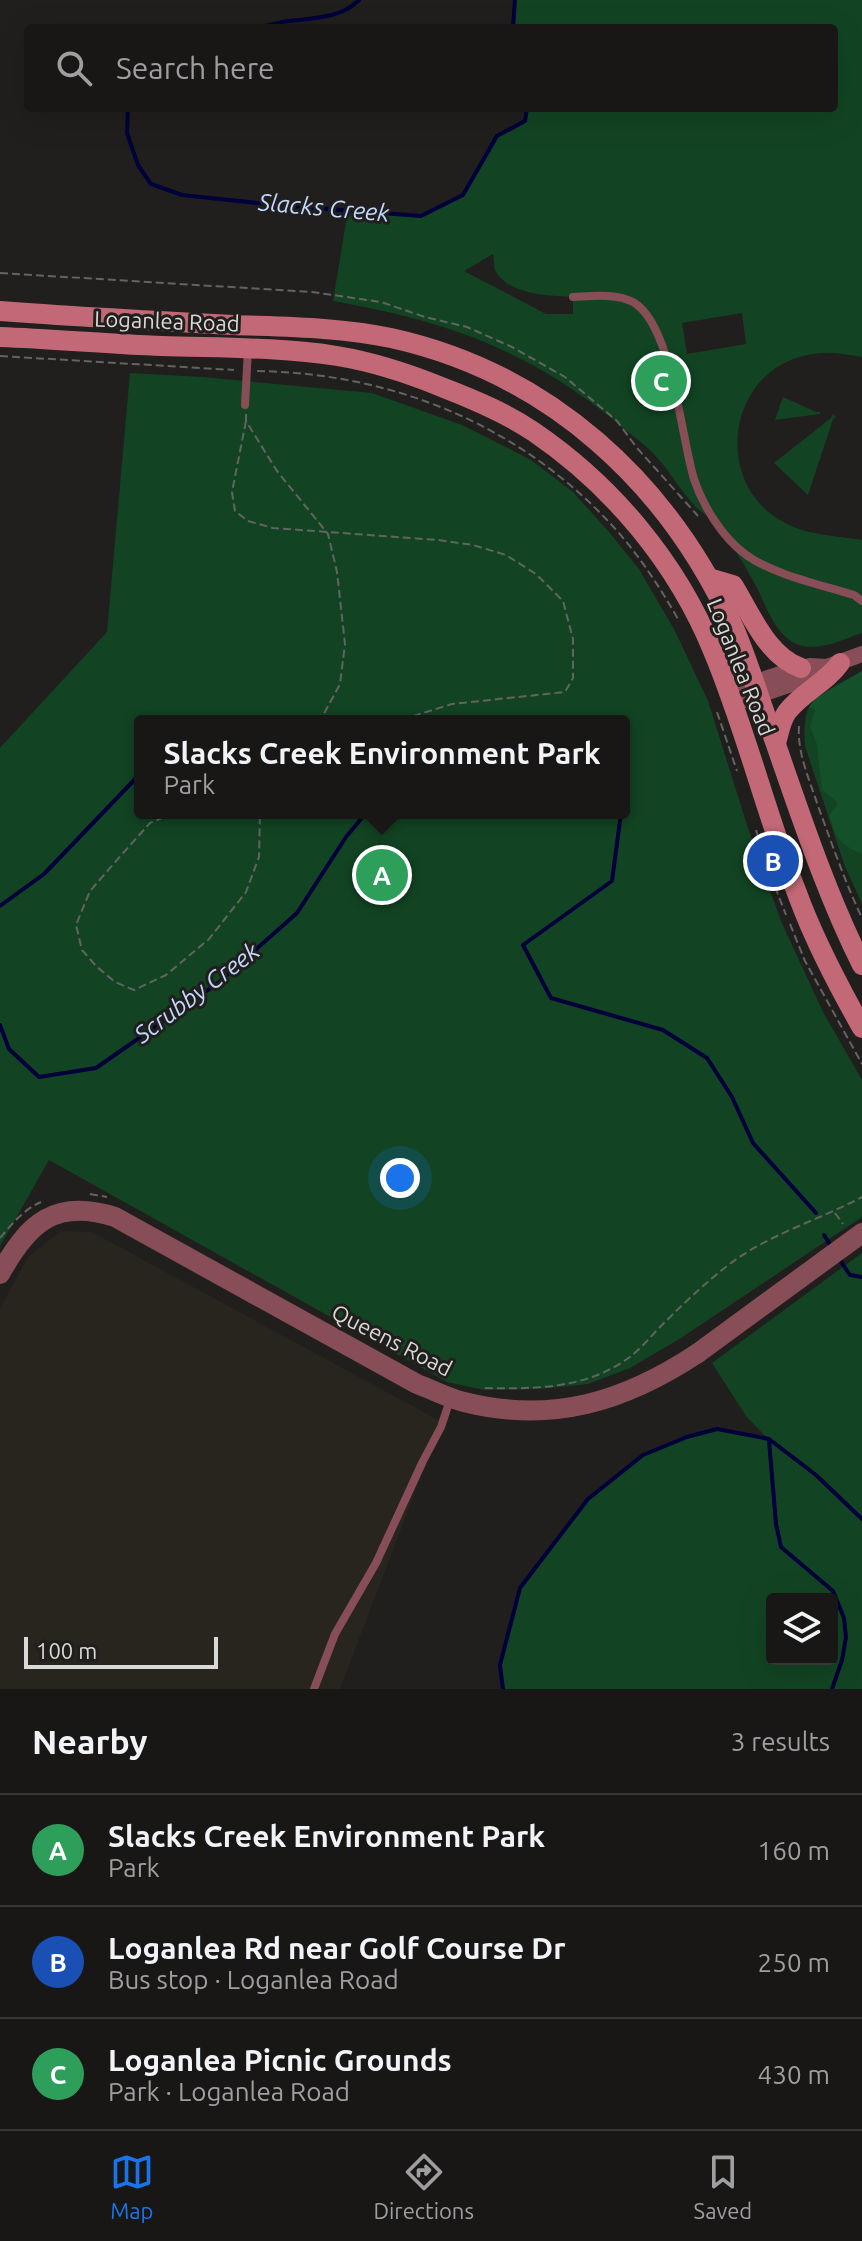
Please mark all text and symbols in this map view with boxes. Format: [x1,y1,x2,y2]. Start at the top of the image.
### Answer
search box [24,24,838,112]
icon: search [52,46,96,90]
text: Search here [116,51,275,85]
water label: Slacks Creek [256,188,391,227]
street label: Loganlea Road [94,305,240,336]
pin: C [635,351,687,411]
street label: Loganlea Road [703,595,780,739]
popup [134,715,630,819]
text: Slacks Creek Environment Park [163,736,601,770]
text: Park [163,770,215,799]
pin: B [747,831,799,891]
pin: A [356,845,408,905]
water label: Scrubby Creek [128,937,265,1049]
your location [380,1158,420,1198]
street label: Queens Road [328,1299,457,1381]
map controls [766,1593,838,1665]
button: layers [766,1593,838,1665]
scale bar [24,1633,218,1669]
text: 100 m [36,1638,97,1663]
text: Nearby [32,1722,147,1760]
text: 3 results [731,1727,830,1756]
text: Slacks Creek Environment Park [108,1819,545,1853]
text: A [49,1836,67,1865]
text: 160 m [758,1836,830,1865]
text: Park [108,1853,160,1882]
text: Loganlea Rd near Golf Course Dr [108,1931,566,1965]
text: B [49,1948,67,1977]
text: 250 m [758,1948,830,1977]
text: Bus stop · Loganlea Road [108,1965,399,1994]
text: Loganlea Picnic Grounds [108,2043,452,2077]
text: C [50,2060,66,2089]
text: 430 m [758,2060,830,2089]
text: Park · Loganlea Road [108,2077,350,2106]
tab: Map [110,2150,154,2223]
tab: Directions [373,2150,474,2223]
tab: Saved [694,2150,752,2223]

